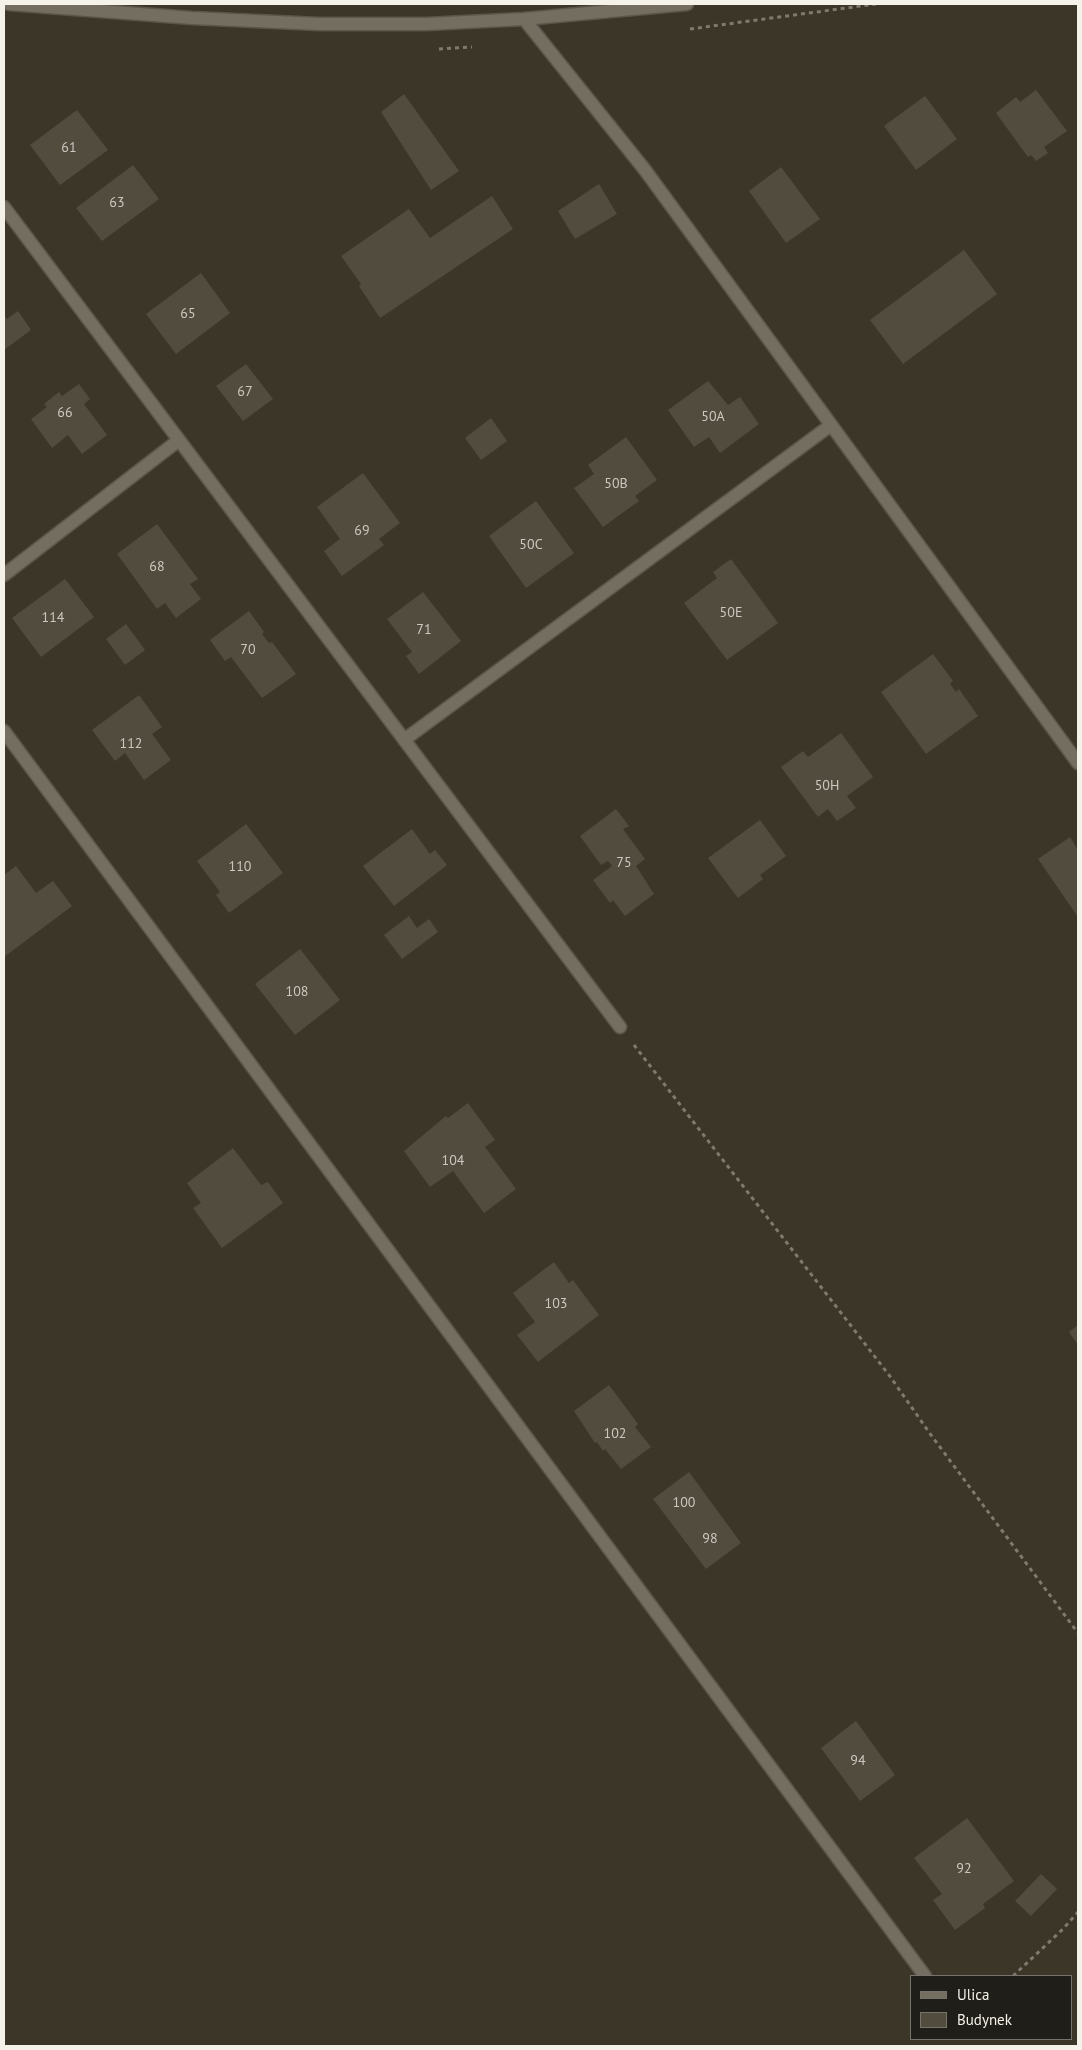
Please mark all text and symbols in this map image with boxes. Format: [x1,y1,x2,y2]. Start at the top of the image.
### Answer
house number: 61 [61,140,77,156]
house number: 63 [109,195,125,211]
house number: 65 [180,306,196,322]
house number: 67 [237,384,253,400]
house number: 66 [57,405,73,421]
house number: 50A [701,409,725,425]
house number: 50B [604,476,628,492]
house number: 69 [354,523,370,539]
house number: 50C [519,537,543,553]
house number: 68 [149,559,165,575]
house number: 50E [720,605,742,621]
house number: 114 [42,610,64,626]
house number: 71 [416,622,432,638]
house number: 70 [240,642,256,658]
house number: 112 [120,736,142,752]
house number: 50H [815,778,839,794]
house number: 75 [616,855,632,871]
house number: 110 [229,859,251,875]
house number: 108 [286,984,308,1000]
house number: 104 [442,1153,464,1169]
house number: 103 [545,1296,567,1312]
house number: 102 [604,1426,626,1442]
house number: 100 [673,1495,695,1511]
house number: 98 [702,1531,718,1547]
house number: 94 [850,1753,866,1769]
house number: 92 [956,1861,972,1877]
legend [910,1975,1072,2040]
text: Ulica [957,1985,989,2004]
text: Budynek [957,2010,1012,2029]

